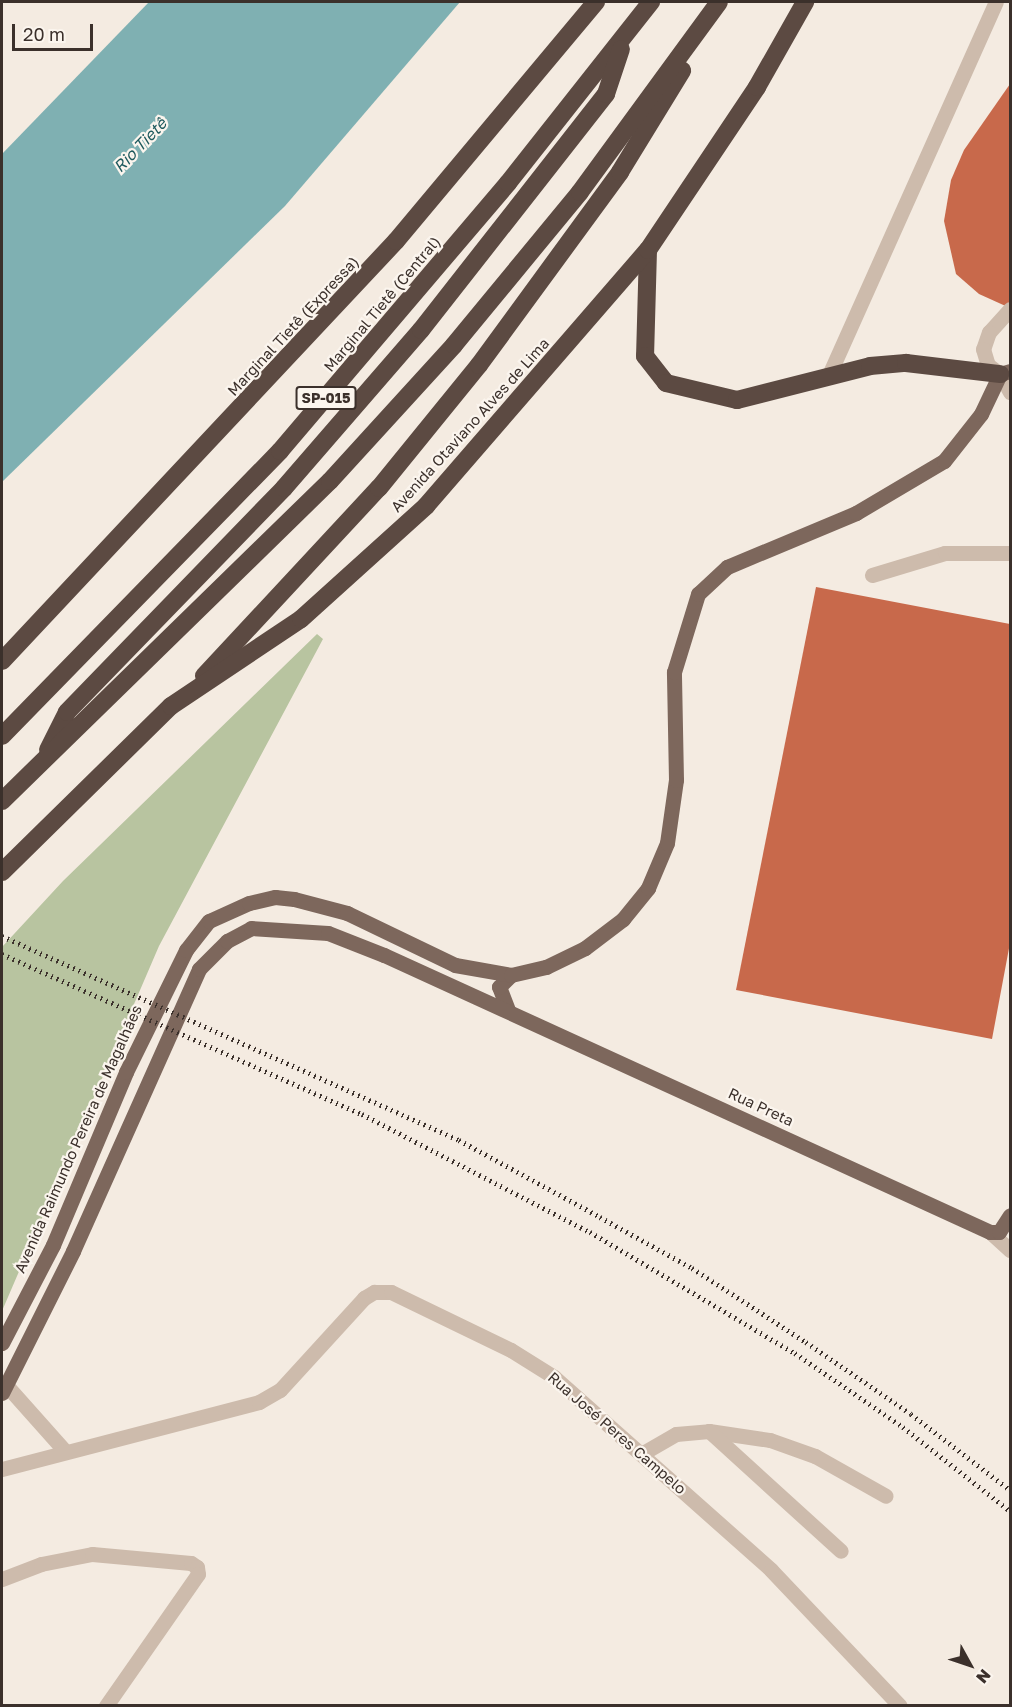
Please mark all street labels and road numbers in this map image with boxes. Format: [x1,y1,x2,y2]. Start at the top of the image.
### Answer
street label: Marginal Tietê (Central) [320,233,444,375]
street label: Marginal Tietê (Expressa) [224,253,362,399]
street label: Avenida Otaviano Alves de Lima [387,334,553,516]
road number: SP-015 [294,387,358,409]
street label: Avenida Raimundo Pereira de Magalhães [11,1002,145,1276]
street label: Rua Preta [726,1084,796,1130]
street label: Rua José Peres Campelo [544,1368,690,1498]

